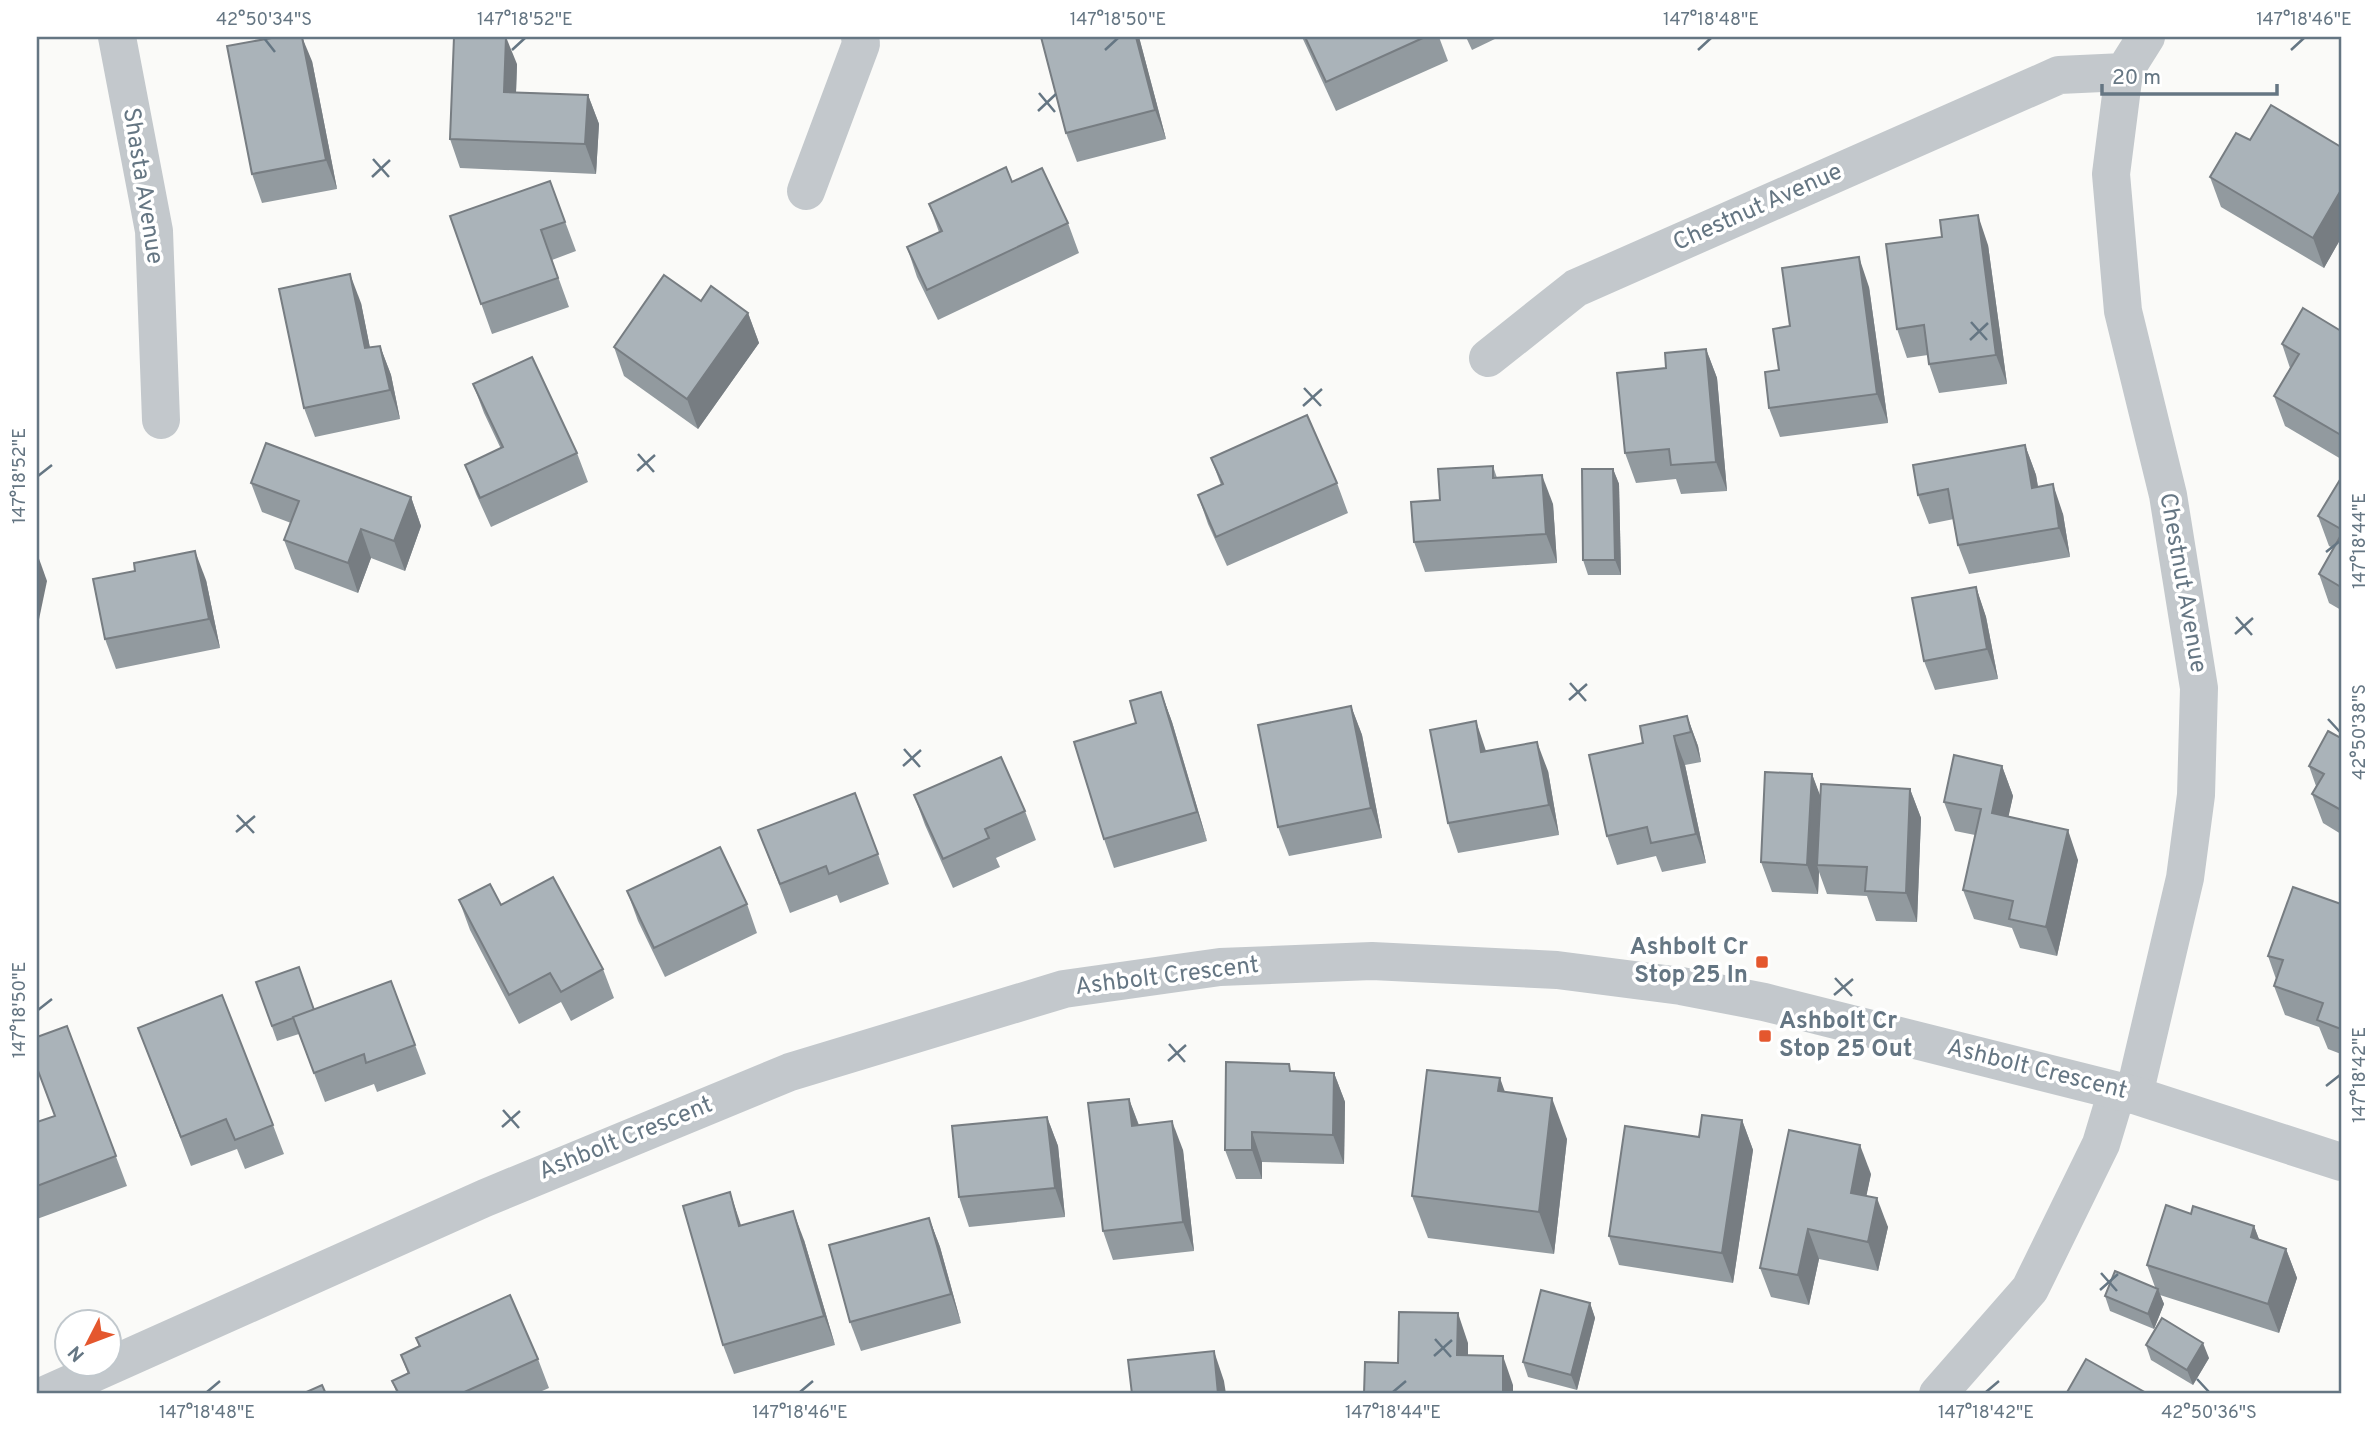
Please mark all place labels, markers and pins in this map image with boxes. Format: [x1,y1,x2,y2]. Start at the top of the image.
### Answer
place label: Ashbolt Cr Stop 25 In [1630,933,1748,991]
marker: Ashbolt Cr Stop 25 In [1754,954,1770,970]
place label: Ashbolt Cr Stop 25 Out [1779,1007,1912,1065]
marker: Ashbolt Cr Stop 25 Out [1757,1028,1773,1044]

